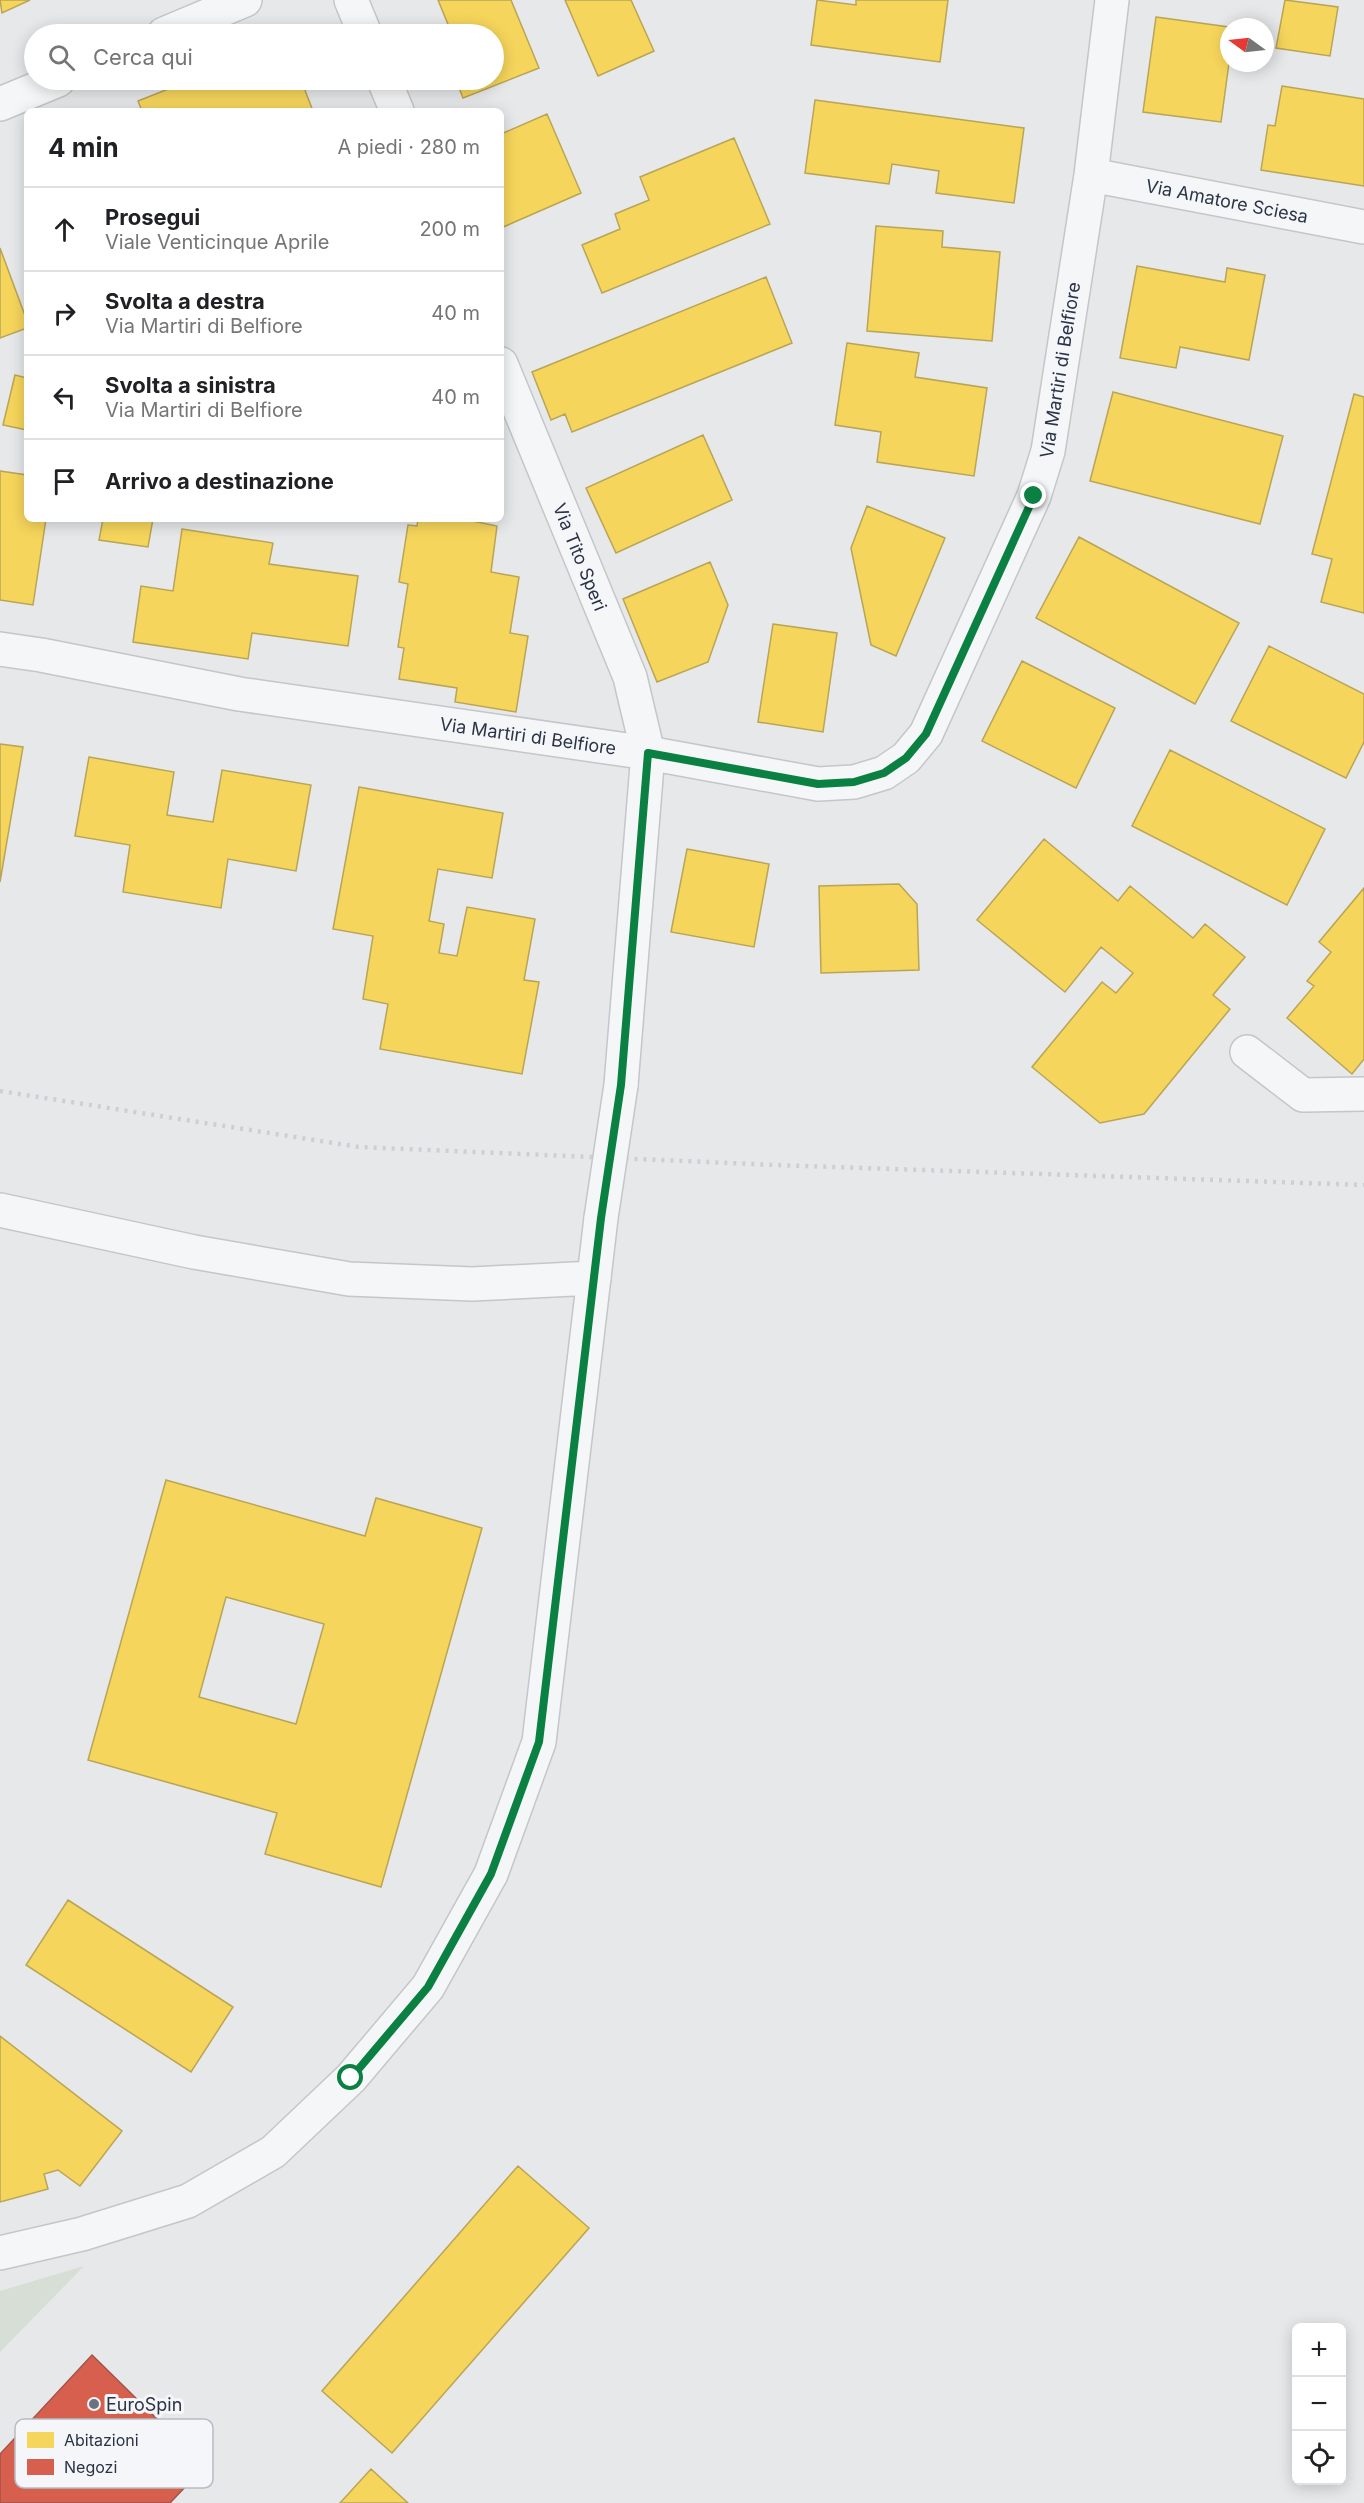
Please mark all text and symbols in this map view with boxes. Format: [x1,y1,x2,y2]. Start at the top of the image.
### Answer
north arrow [1220,18,1274,72]
search box [24,24,504,90]
icon: search [45,41,78,74]
text: Cerca qui [93,44,193,70]
text: 4 min [48,132,119,163]
text: A piedi · 280 m [337,135,480,159]
street label: Via Amatore Sciesa [1144,175,1310,227]
text: Prosegui [105,204,200,230]
icon: ahead [48,213,81,246]
text: 200 m [419,217,480,241]
text: Viale Venticinque Aprile [105,230,329,254]
street label: Via Martiri di Belfiore [1036,280,1084,460]
text: Svolta a destra [105,288,265,314]
icon: right [48,297,81,330]
text: 40 m [431,301,480,325]
text: Via Martiri di Belfiore [105,314,303,338]
text: Svolta a sinistra [105,372,276,398]
icon: left [48,381,81,414]
text: 40 m [431,385,480,409]
text: Via Martiri di Belfiore [105,398,303,422]
icon: arrive [48,465,81,498]
text: Arrivo a destinazione [105,468,334,494]
route end [1020,482,1046,508]
street label: Via Tito Speri [549,500,611,614]
street label: Via Martiri di Belfiore [438,713,618,759]
route start [337,2064,363,2090]
map controls [1292,2323,1346,2485]
button: + [1292,2323,1346,2377]
button: − [1292,2377,1346,2431]
place label: EuroSpin [106,2394,182,2415]
marker: EuroSpin [87,2397,101,2411]
legend [15,2419,213,2488]
text: Abitazioni [64,2430,139,2450]
button: locate [1292,2431,1346,2485]
text: Negozi [64,2457,117,2477]

